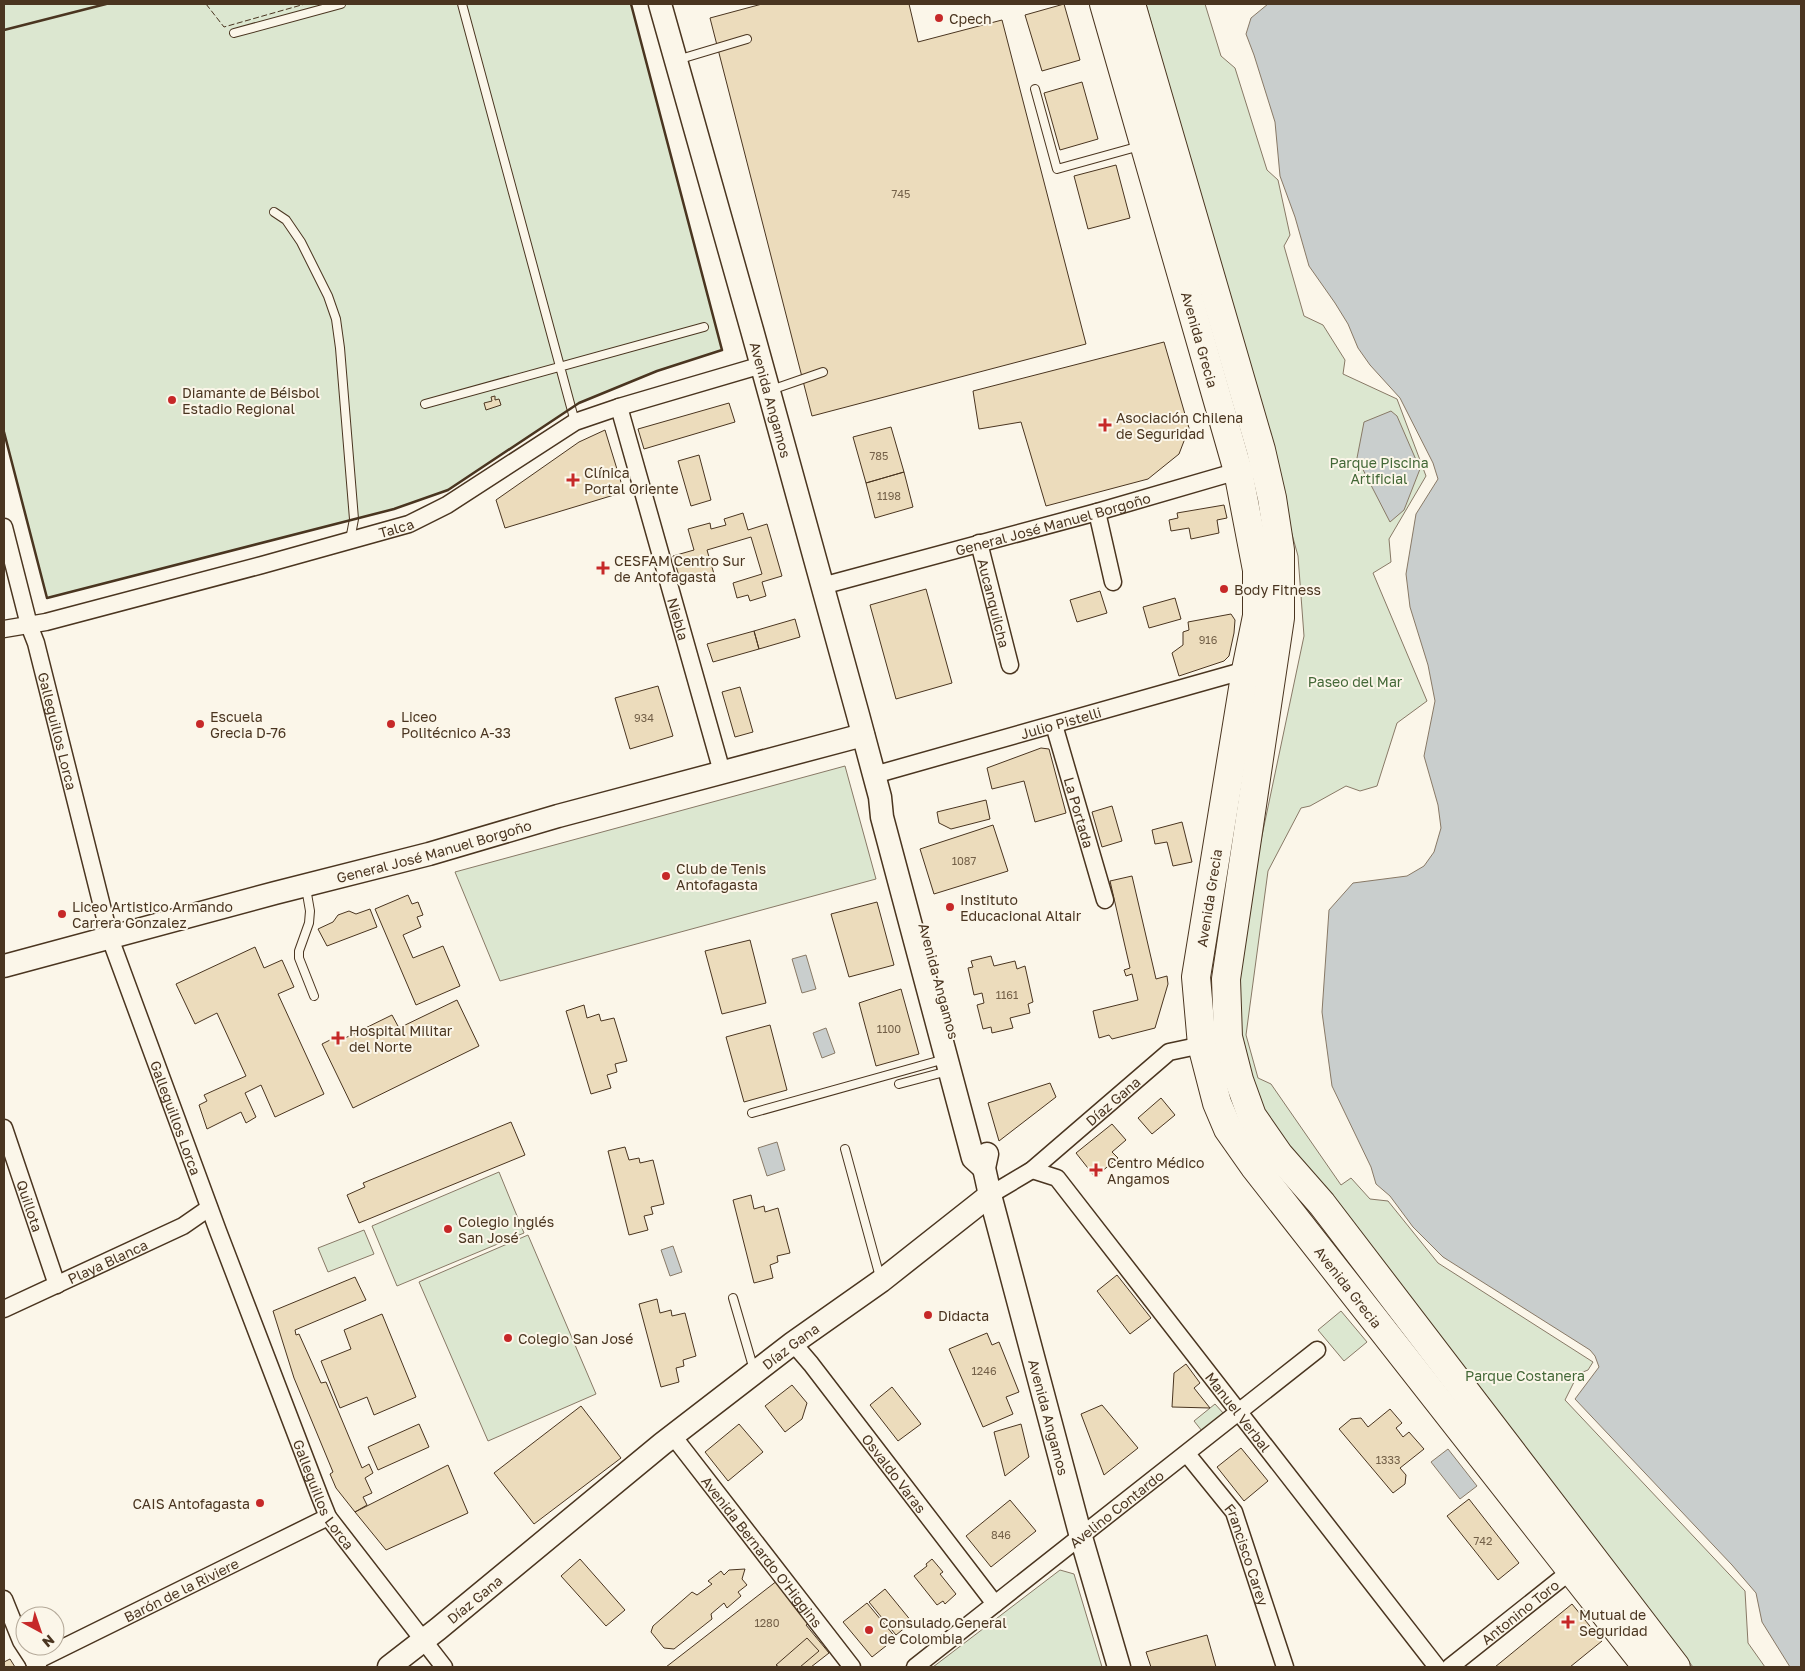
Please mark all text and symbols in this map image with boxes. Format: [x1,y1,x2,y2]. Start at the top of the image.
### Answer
place label: Cpech [949,10,992,27]
marker: Cpech [933,12,945,24]
house number: 745 [892,187,910,200]
street label: Avenida Grecia [1178,289,1222,390]
street label: Avenida Angamos [747,340,795,460]
place label: Diamante de Béisbol Estadio Regional [182,384,320,417]
marker: Diamante de Béisbol Estadio Regional [166,394,178,406]
place label: Asociación Chilena de Seguridad [1116,409,1243,442]
marker: Asociación Chilena de Seguridad [1098,418,1112,432]
house number: 785 [870,449,888,462]
park label: Parque Piscina Artificial [1329,454,1429,487]
place label: Clínica Portal Oriente [584,464,679,497]
marker: Clínica Portal Oriente [566,473,580,487]
street label: General José Manuel Borgoño [953,488,1152,558]
house number: 1198 [877,489,901,502]
street label: Talca [377,515,416,541]
place label: CESFAM Centro Sur de Antofagasta [614,552,746,585]
street label: Aucanquilcha [975,557,1014,649]
marker: CESFAM Centro Sur de Antofagasta [596,561,610,575]
place label: Body Fitness [1234,581,1321,598]
marker: Body Fitness [1218,583,1230,595]
street label: Niebla [665,595,693,642]
house number: 916 [1199,633,1218,646]
street label: Galleguillos Lorca [35,670,81,792]
park label: Paseo del Mar [1308,673,1403,690]
street label: Julio Pistelli [1018,703,1103,742]
place label: Escuela Grecia D-76 [210,708,286,741]
place label: Liceo Politécnico A-33 [401,708,511,741]
house number: 934 [634,711,654,724]
marker: Escuela Grecia D-76 [194,718,206,730]
marker: Liceo Politécnico A-33 [385,718,397,730]
street label: La Portada [1061,775,1098,850]
street label: General José Manuel Borgoño [335,816,533,886]
street label: Avenida Grecia [1193,848,1225,948]
house number: 1087 [952,854,977,867]
place label: Club de Tenis Antofagasta [676,860,766,893]
marker: Club de Tenis Antofagasta [660,870,672,882]
place label: Instituto Educacional Altair [960,891,1082,924]
place label: Liceo Artistico Armando Carrera Gonzalez [72,898,233,931]
marker: Instituto Educacional Altair [944,901,956,913]
marker: Liceo Artistico Armando Carrera Gonzalez [56,908,68,920]
street label: Avenida Angamos [915,921,963,1041]
house number: 1161 [996,988,1018,1001]
place label: Hospital Militar del Norte [349,1022,453,1055]
house number: 1100 [877,1022,901,1035]
marker: Hospital Militar del Norte [331,1031,345,1045]
street label: Galleguillos Lorca [147,1058,205,1177]
street label: Díaz Gana [1082,1073,1143,1129]
place label: Centro Médico Angamos [1107,1154,1204,1187]
marker: Centro Médico Angamos [1089,1163,1103,1177]
street label: Quillota [14,1178,47,1234]
place label: Colegio Inglés San José [458,1213,554,1246]
marker: Colegio Inglés San José [442,1223,454,1235]
street label: Playa Blanca [65,1235,150,1287]
street label: Avenida Grecia [1311,1243,1386,1331]
place label: Didacta [938,1307,989,1324]
marker: Didacta [922,1309,934,1321]
street label: Díaz Gana [758,1319,822,1372]
place label: Colegio San José [518,1330,633,1347]
marker: Colegio San José [502,1332,514,1344]
street label: Avenida Angamos [1026,1357,1073,1477]
house number: 1246 [971,1364,997,1377]
park label: Parque Costanera [1465,1367,1585,1384]
street label: Manuel Verbal [1202,1368,1275,1455]
street label: Osvaldo Varas [859,1430,930,1516]
street label: Galleguillos Lorca [290,1437,358,1552]
house number: 1333 [1376,1453,1400,1466]
street label: Avelino Contardo [1065,1466,1167,1551]
street label: Avenida Bernardo O'Higgins [698,1472,826,1631]
place label: CAIS Antofagasta [133,1495,250,1512]
marker: CAIS Antofagasta [254,1497,266,1509]
street label: Francisco Carey [1222,1500,1273,1608]
house number: 846 [991,1528,1011,1541]
house number: 742 [1474,1534,1492,1547]
street label: Barón de la Riviere [121,1554,241,1625]
street label: Díaz Gana [443,1571,505,1627]
street label: Antonino Toro [1477,1576,1562,1648]
north arrow [15,1606,65,1656]
place label: Mutual de Seguridad [1579,1606,1648,1639]
place label: Consulado General de Colombia [879,1614,1007,1647]
marker: Mutual de Seguridad [1561,1615,1575,1629]
house number: 1280 [754,1616,780,1629]
marker: Consulado General de Colombia [863,1624,875,1636]
text: N [39,1631,58,1651]

